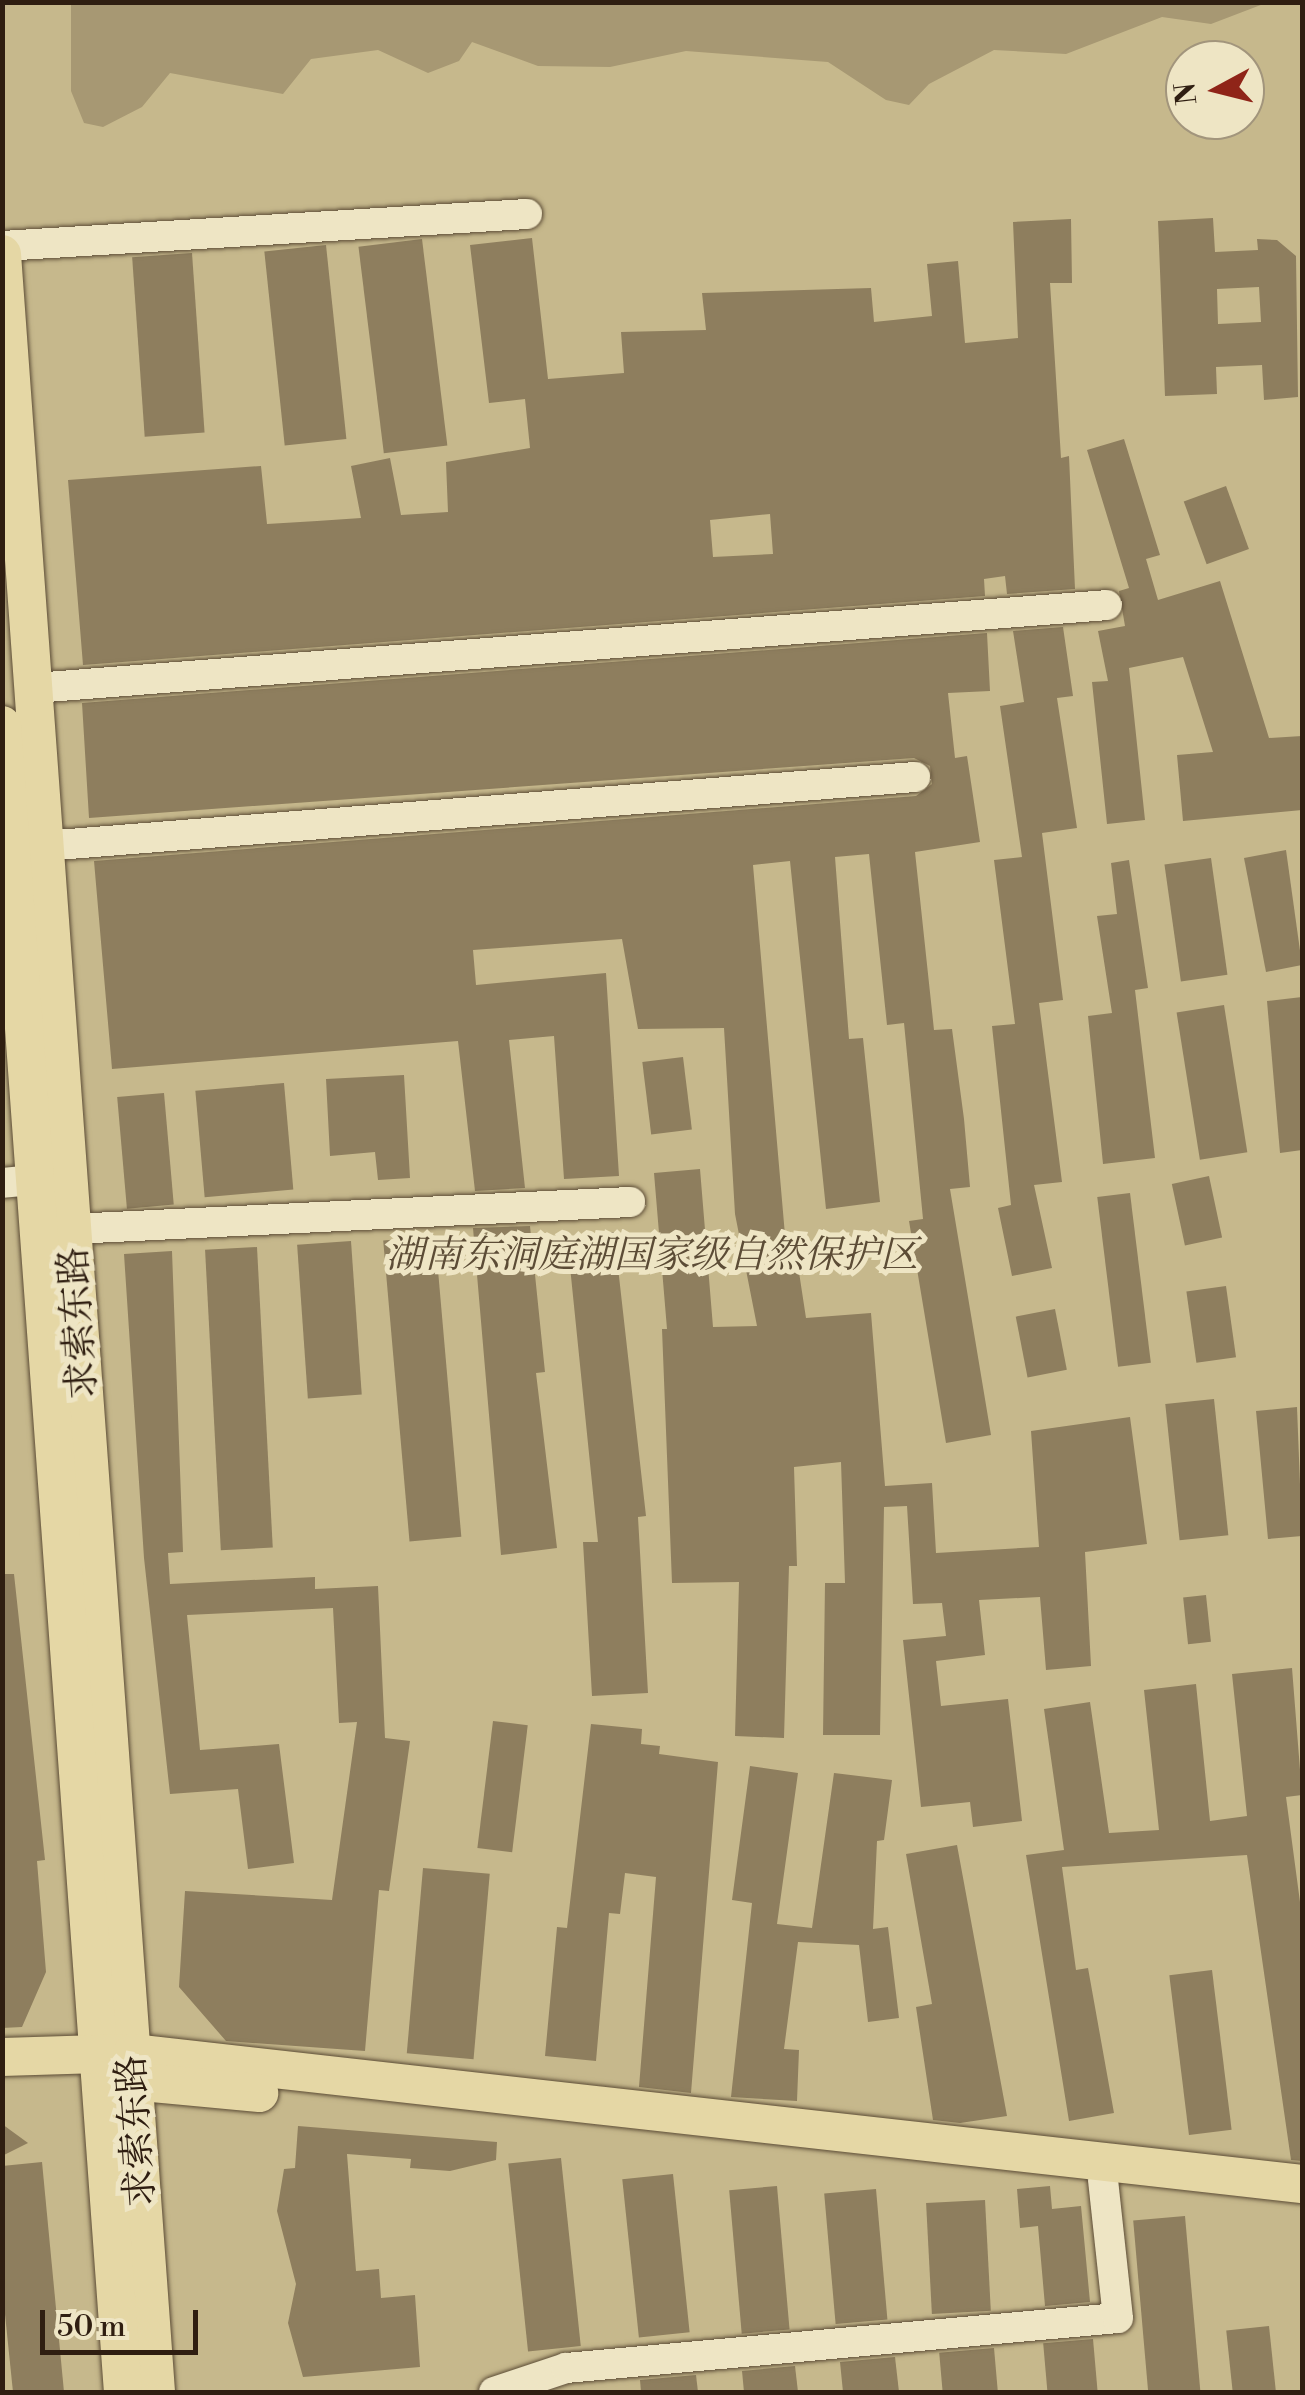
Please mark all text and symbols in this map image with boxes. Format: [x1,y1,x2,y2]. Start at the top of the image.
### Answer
north arrow [1165,40,1265,140]
text: N [1168,80,1205,107]
park label: 湖南东洞庭湖国家级自然保护区 [386,1233,918,1279]
street label: 求索东路 [51,1246,107,1400]
street label: 求索东路 [109,2054,165,2208]
scale bar [45,2290,202,2352]
text: 50 m [57,2308,126,2346]

